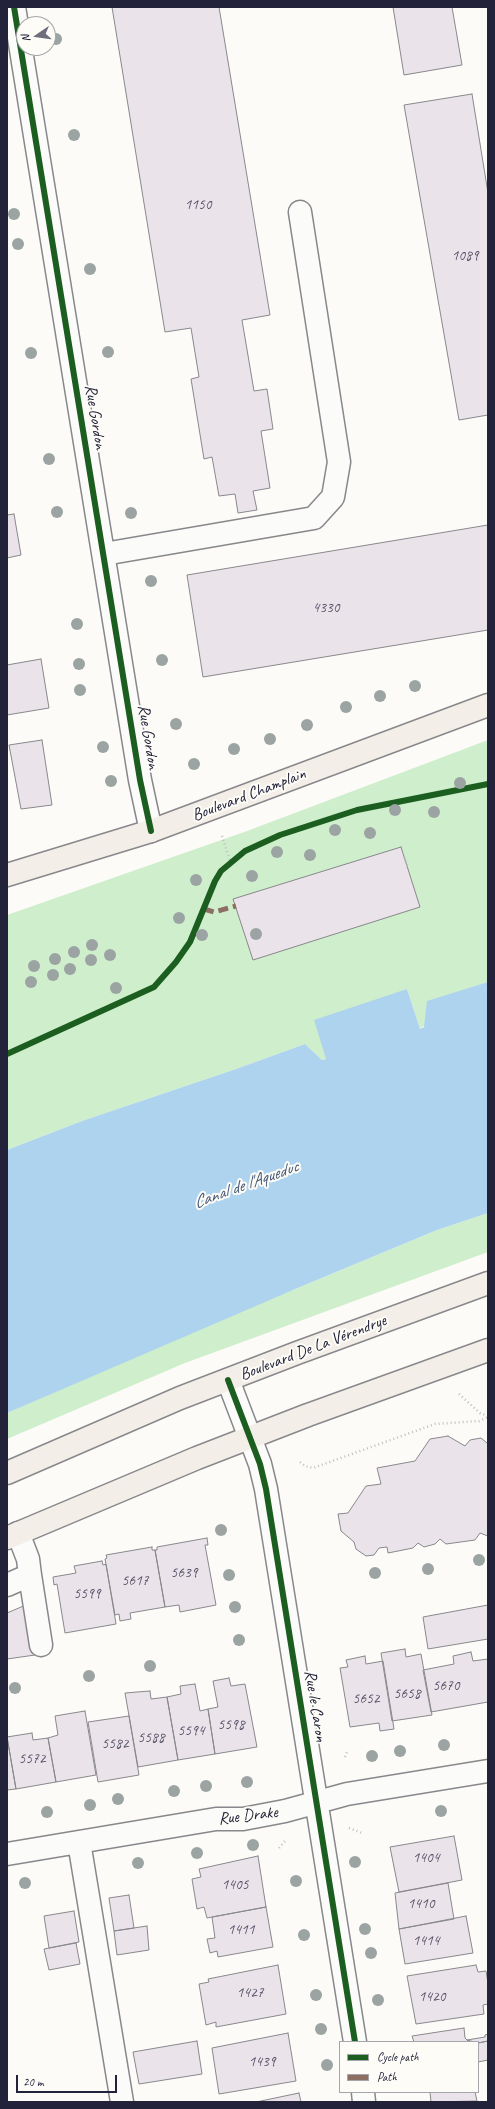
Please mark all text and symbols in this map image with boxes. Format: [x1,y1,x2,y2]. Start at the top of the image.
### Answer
north arrow [16,16,56,56]
text: N [18,34,33,43]
house number: 1150 [185,196,211,214]
house number: 1089 [452,247,478,265]
street label: Rue Gordon [80,383,110,451]
house number: 4330 [313,599,339,617]
street label: Rue Gordon [133,703,163,771]
street label: Boulevard Champlain [189,764,309,826]
water label: Canal de l'Aqueduc [191,1156,301,1214]
street label: Boulevard De La Vérendrye [237,1311,389,1385]
house number: 5639 [171,1564,197,1582]
house number: 5617 [122,1572,148,1590]
house number: 5599 [74,1585,100,1603]
street label: Rue le Caron [299,1669,331,1743]
house number: 5670 [433,1677,459,1695]
house number: 5658 [394,1685,420,1703]
house number: 5652 [353,1690,379,1708]
house number: 5598 [218,1716,244,1734]
house number: 5594 [178,1722,204,1740]
house number: 5588 [138,1729,164,1747]
house number: 5582 [102,1735,128,1753]
house number: 5572 [19,1750,45,1768]
street label: Rue Drake [217,1802,279,1830]
house number: 1404 [413,1849,439,1867]
house number: 1405 [222,1876,248,1894]
house number: 1410 [408,1895,434,1913]
house number: 1411 [228,1921,254,1939]
house number: 1414 [413,1932,439,1950]
house number: 1427 [237,1984,263,2002]
house number: 1420 [419,1988,445,2006]
legend [339,2041,479,2093]
text: Cycle path [377,2049,419,2065]
house number: 1439 [249,2053,275,2071]
scale bar [18,2067,119,2093]
text: Path [377,2069,397,2085]
text: 20 m [23,2074,43,2090]

